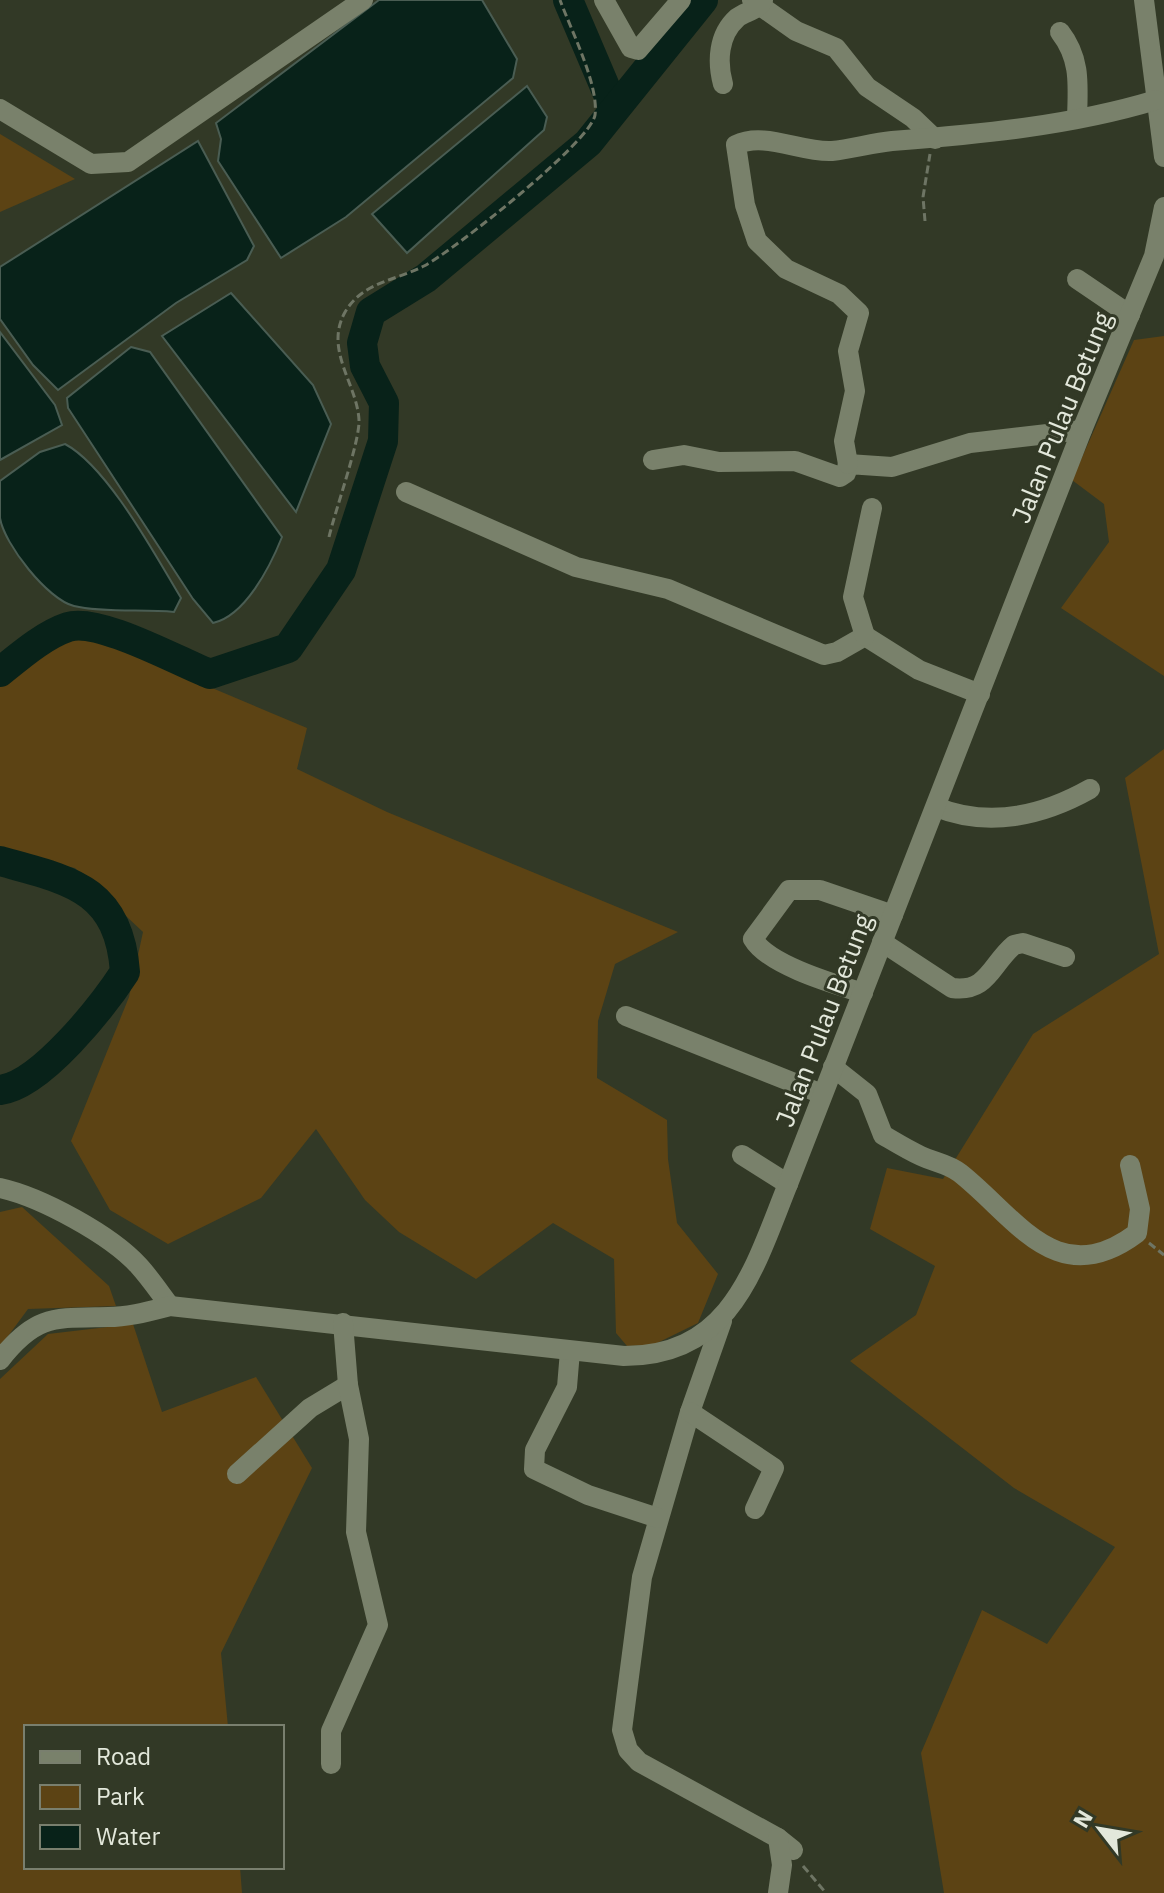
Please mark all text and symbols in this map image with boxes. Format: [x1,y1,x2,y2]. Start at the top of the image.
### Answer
street label: Jalan Pulau Betung [1003,306,1119,528]
street label: Jalan Pulau Betung [767,909,879,1131]
legend [24,1725,284,1869]
text: Road [96,1740,151,1772]
text: Park [96,1780,145,1812]
north arrow [1060,1789,1140,1869]
text: N [1066,1804,1099,1833]
text: Water [96,1820,160,1852]

